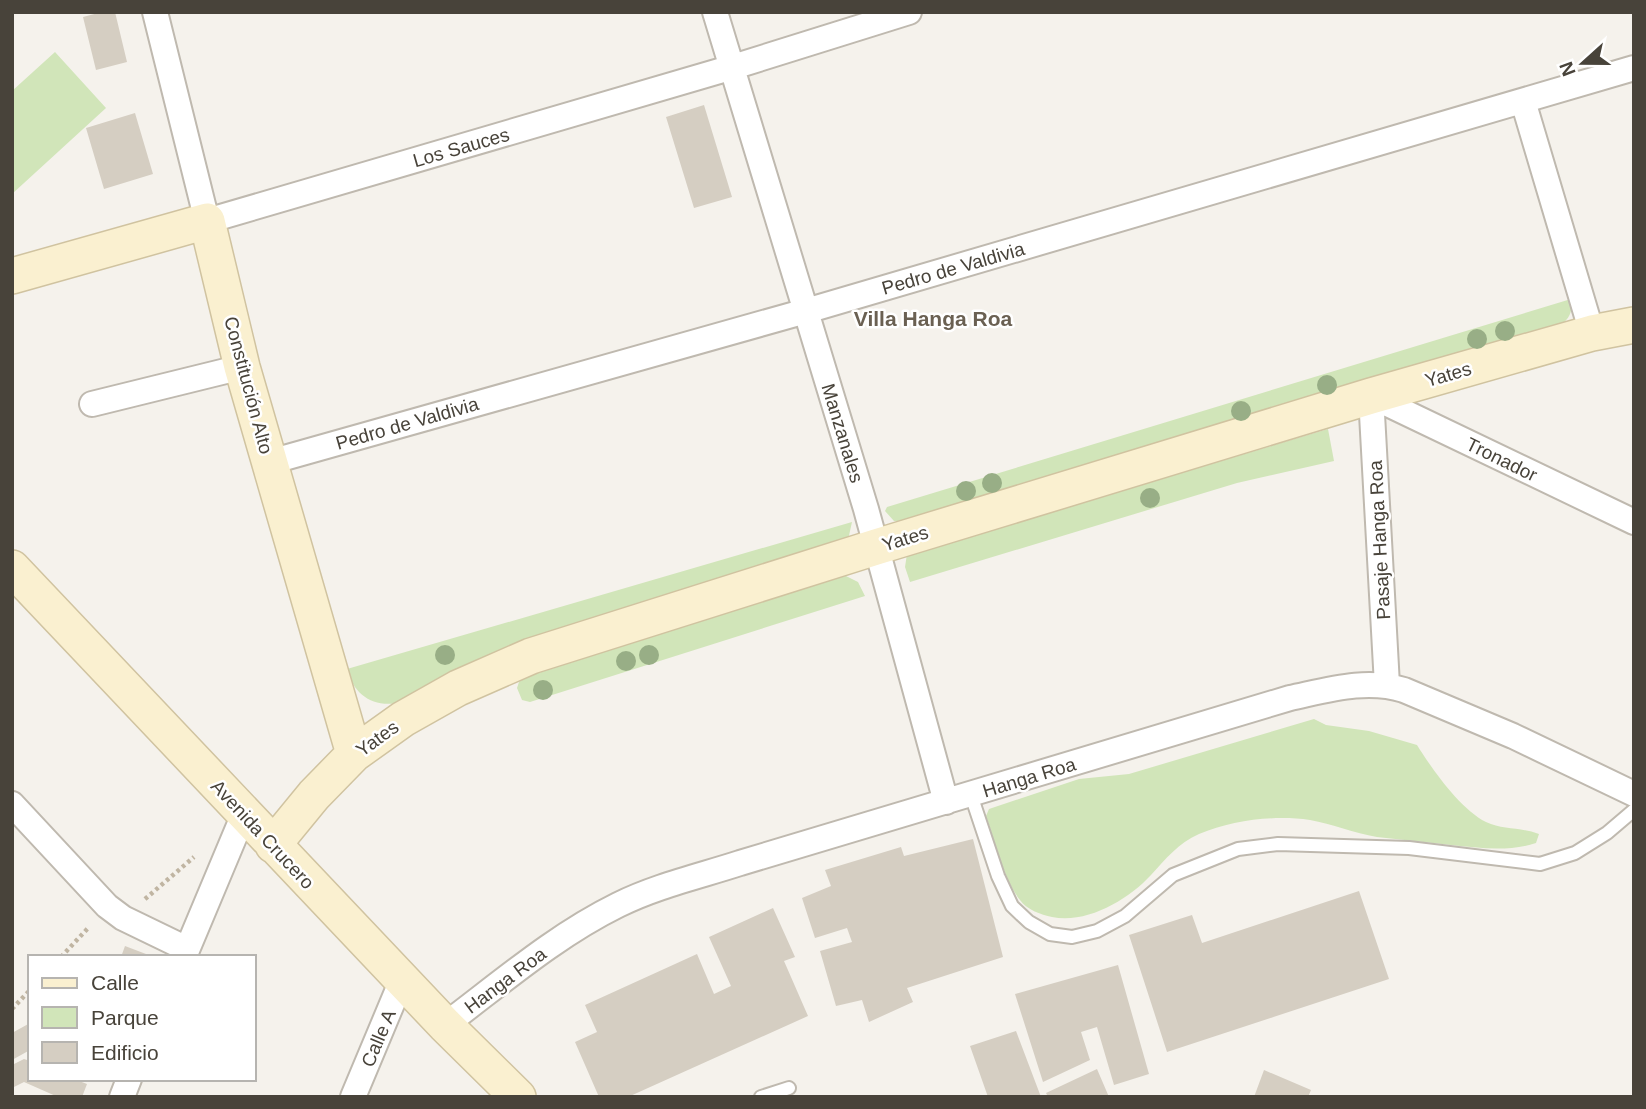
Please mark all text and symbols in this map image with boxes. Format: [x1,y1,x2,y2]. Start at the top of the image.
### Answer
north arrow [1548,28,1618,98]
text: N [1555,59,1580,79]
street label: Los Sauces [411,124,512,171]
street label: Pedro de Valdivia [879,238,1027,299]
district label: Villa Hanga Roa [854,307,1012,330]
street label: Constitución Alto [220,314,277,456]
street label: Yates [1423,358,1474,391]
street label: Manzanales [818,381,868,485]
street label: Pedro de Valdivia [333,393,481,454]
street label: Tronador [1463,433,1541,486]
street label: Pasaje Hanga Roa [1365,459,1394,620]
street label: Yates [880,522,931,555]
street label: Yates [352,716,403,761]
street label: Hanga Roa [980,753,1079,802]
street label: Avenida Crucero [207,776,318,893]
street label: Hanga Roa [461,943,550,1018]
legend [28,955,256,1081]
text: Calle [91,971,139,994]
text: Parque [91,1006,159,1029]
street label: Calle A [357,1006,400,1070]
text: Edificio [91,1041,159,1064]

